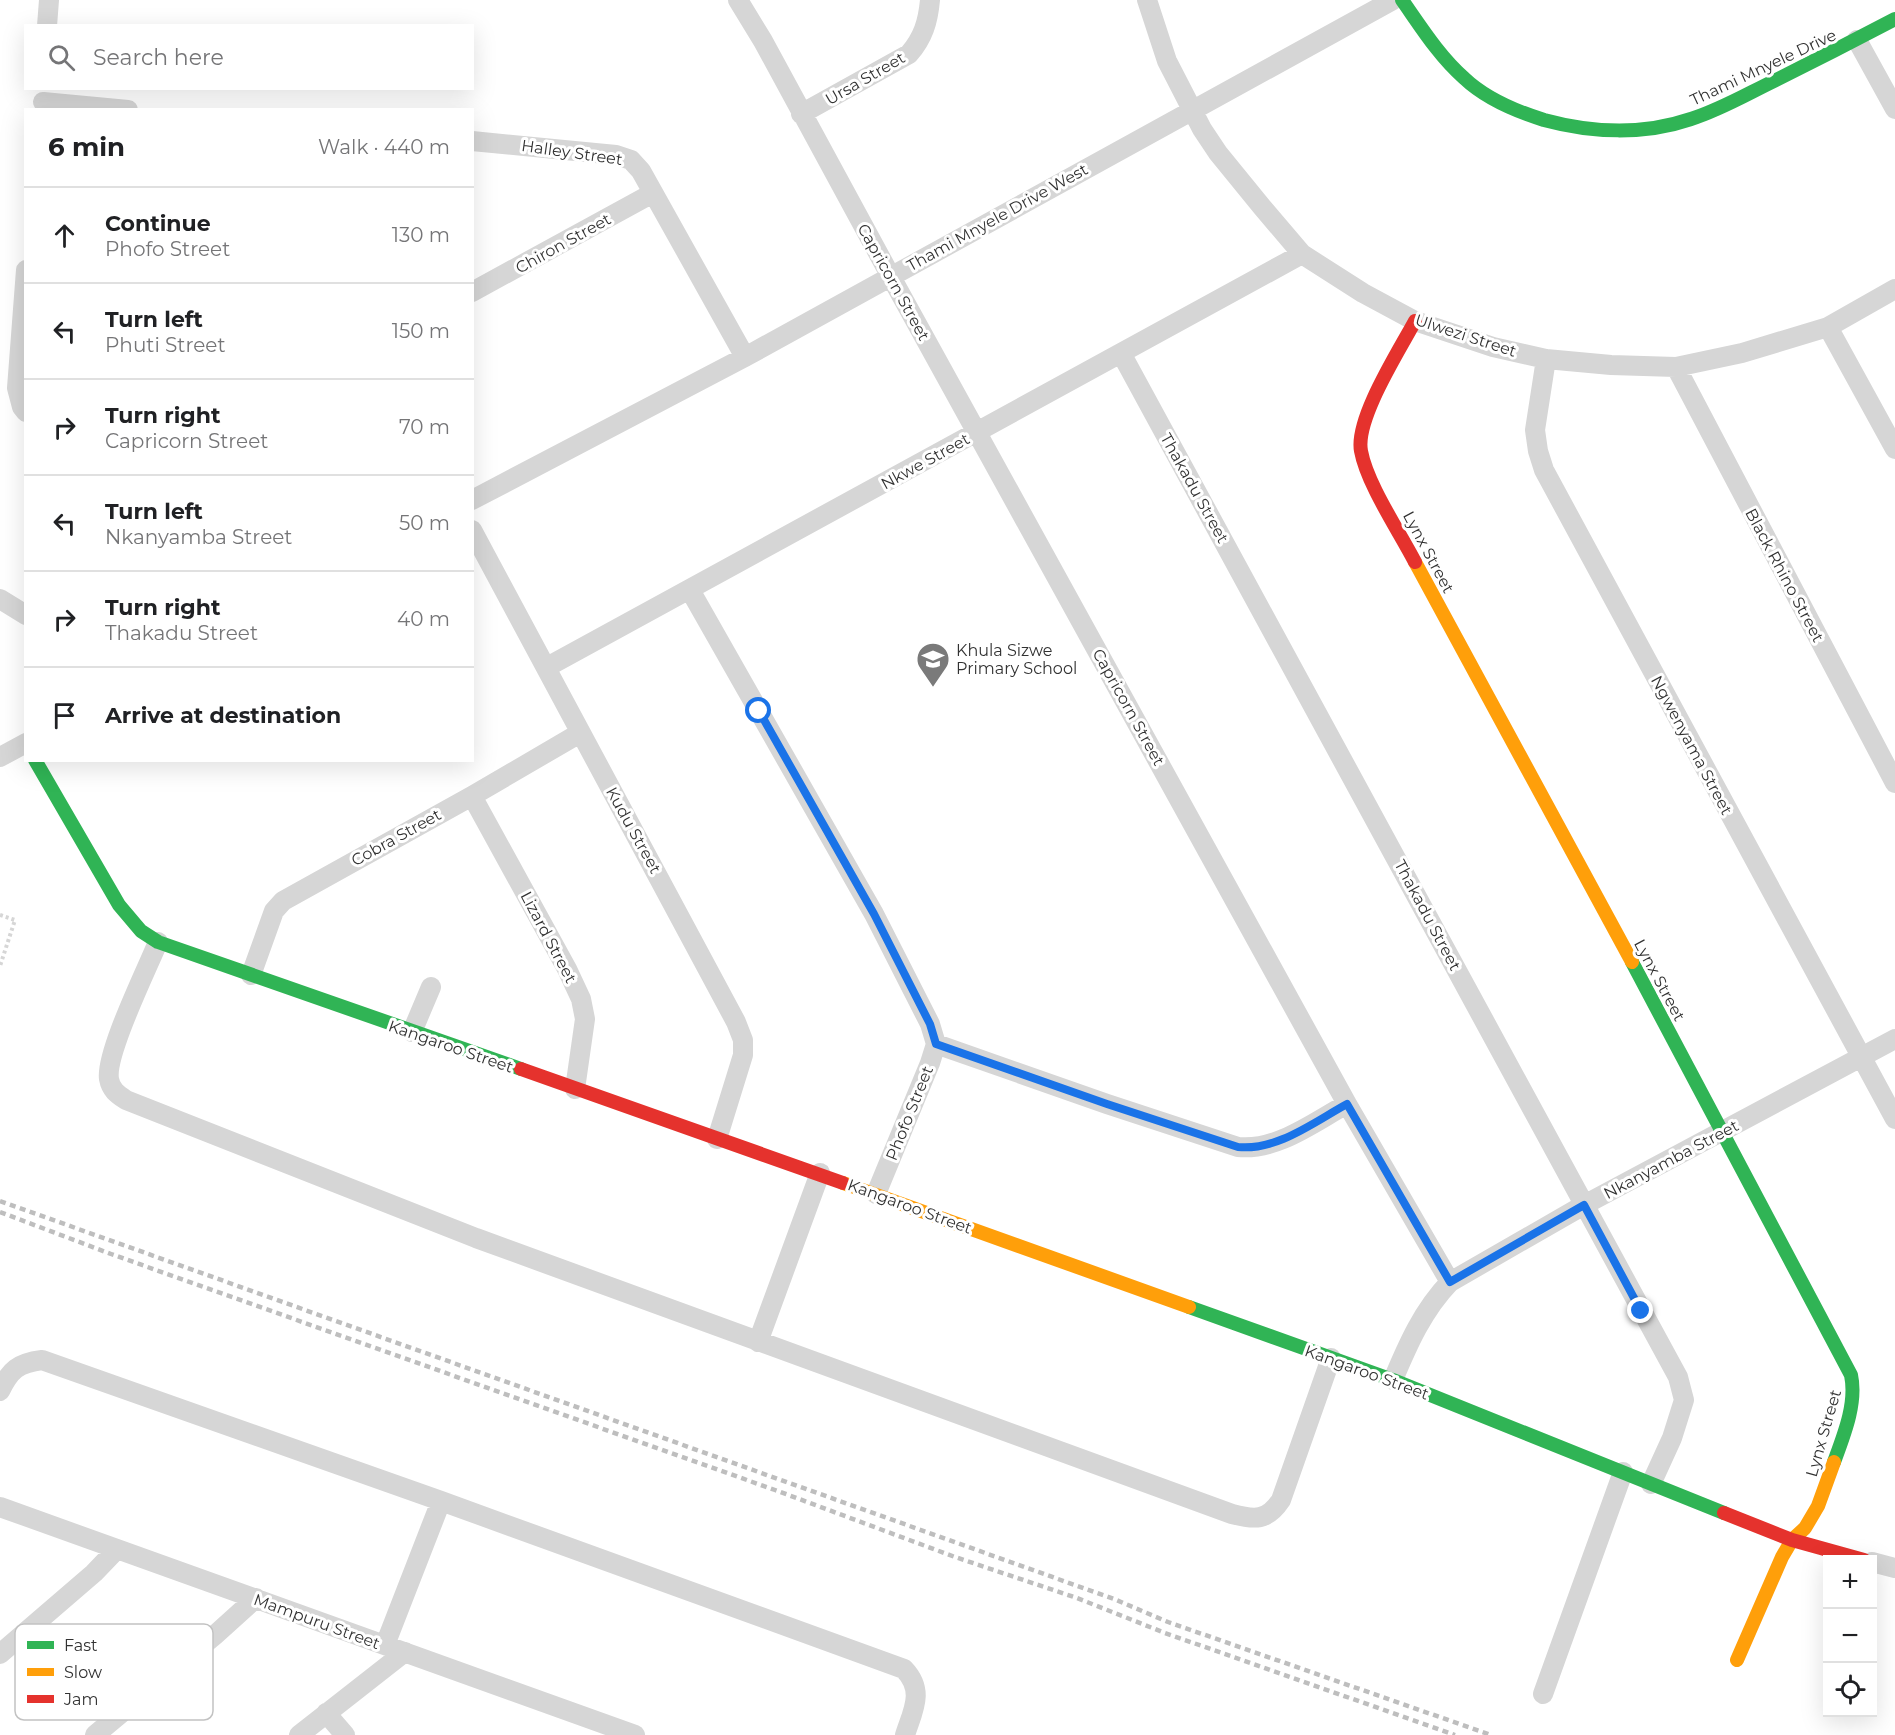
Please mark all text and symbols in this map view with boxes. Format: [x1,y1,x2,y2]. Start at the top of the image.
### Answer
search box [24,24,474,90]
street label: Thami Mnyele Drive [1687,25,1839,110]
icon: search [45,41,78,74]
text: Search here [93,44,224,71]
street label: Ursa Street [822,48,909,109]
text: 6 min [48,131,125,163]
text: Walk · 440 m [318,135,450,159]
street label: Halley Street [520,136,624,169]
street label: Thami Mnyele Drive West [903,159,1091,275]
street label: Chiron Street [512,209,615,277]
text: Continue [105,210,211,237]
icon: ahead [48,219,81,252]
street label: Capricorn Street [854,220,934,344]
text: 130 m [392,223,450,247]
text: Phofo Street [105,237,230,261]
text: Turn left [105,306,203,333]
street label: Ulwezi Street [1413,310,1519,361]
icon: left [48,315,81,348]
text: 150 m [392,319,450,343]
text: Phuti Street [105,333,226,357]
text: Turn right [105,402,220,429]
icon: right [48,411,81,444]
text: 70 m [399,415,450,439]
text: Capricorn Street [105,429,268,453]
street label: Nkwe Street [878,429,973,494]
street label: Thakadu Street [1157,430,1233,547]
text: Turn left [105,498,203,525]
street label: Black Rhino Street [1741,505,1828,646]
icon: left [48,507,81,540]
street label: Lynx Street [1399,508,1458,597]
text: 50 m [399,511,450,535]
text: Nkanyamba Street [105,525,292,549]
text: Turn right [105,594,220,621]
icon: right [48,603,81,636]
text: 40 m [397,607,450,631]
text: Thakadu Street [105,621,258,645]
school or university icon: Khula Sizwe Primary School [915,641,951,688]
place label: Khula Sizwe Primary School [956,641,1077,678]
street label: Capricorn Street [1089,645,1169,769]
street label: Ngwenyama Street [1647,672,1737,818]
route start [745,697,771,723]
icon: arrive [48,699,81,732]
text: Arrive at destination [105,702,341,729]
street label: Kudu Street [602,784,665,877]
street label: Cobra Street [348,805,445,870]
street label: Thakadu Street [1390,857,1465,974]
street label: Lizard Street [516,888,581,987]
street label: Lynx Street [1630,936,1689,1025]
street label: Kangaroo Street [386,1016,516,1077]
street label: Phofo Street [882,1063,937,1163]
street label: Nkanyamba Street [1601,1116,1742,1203]
street label: Kangaroo Street [845,1175,975,1238]
route end [1627,1297,1653,1323]
street label: Kangaroo Street [1302,1341,1432,1404]
street label: Lynx Street [1802,1387,1845,1479]
map controls [1823,1555,1877,1717]
button: + [1823,1555,1877,1609]
street label: Mampuru Street [251,1590,383,1653]
button: − [1823,1609,1877,1663]
legend [15,1624,213,1720]
text: Fast [64,1636,98,1655]
text: Slow [64,1663,102,1682]
button: locate [1823,1663,1877,1717]
text: Jam [63,1690,98,1709]

